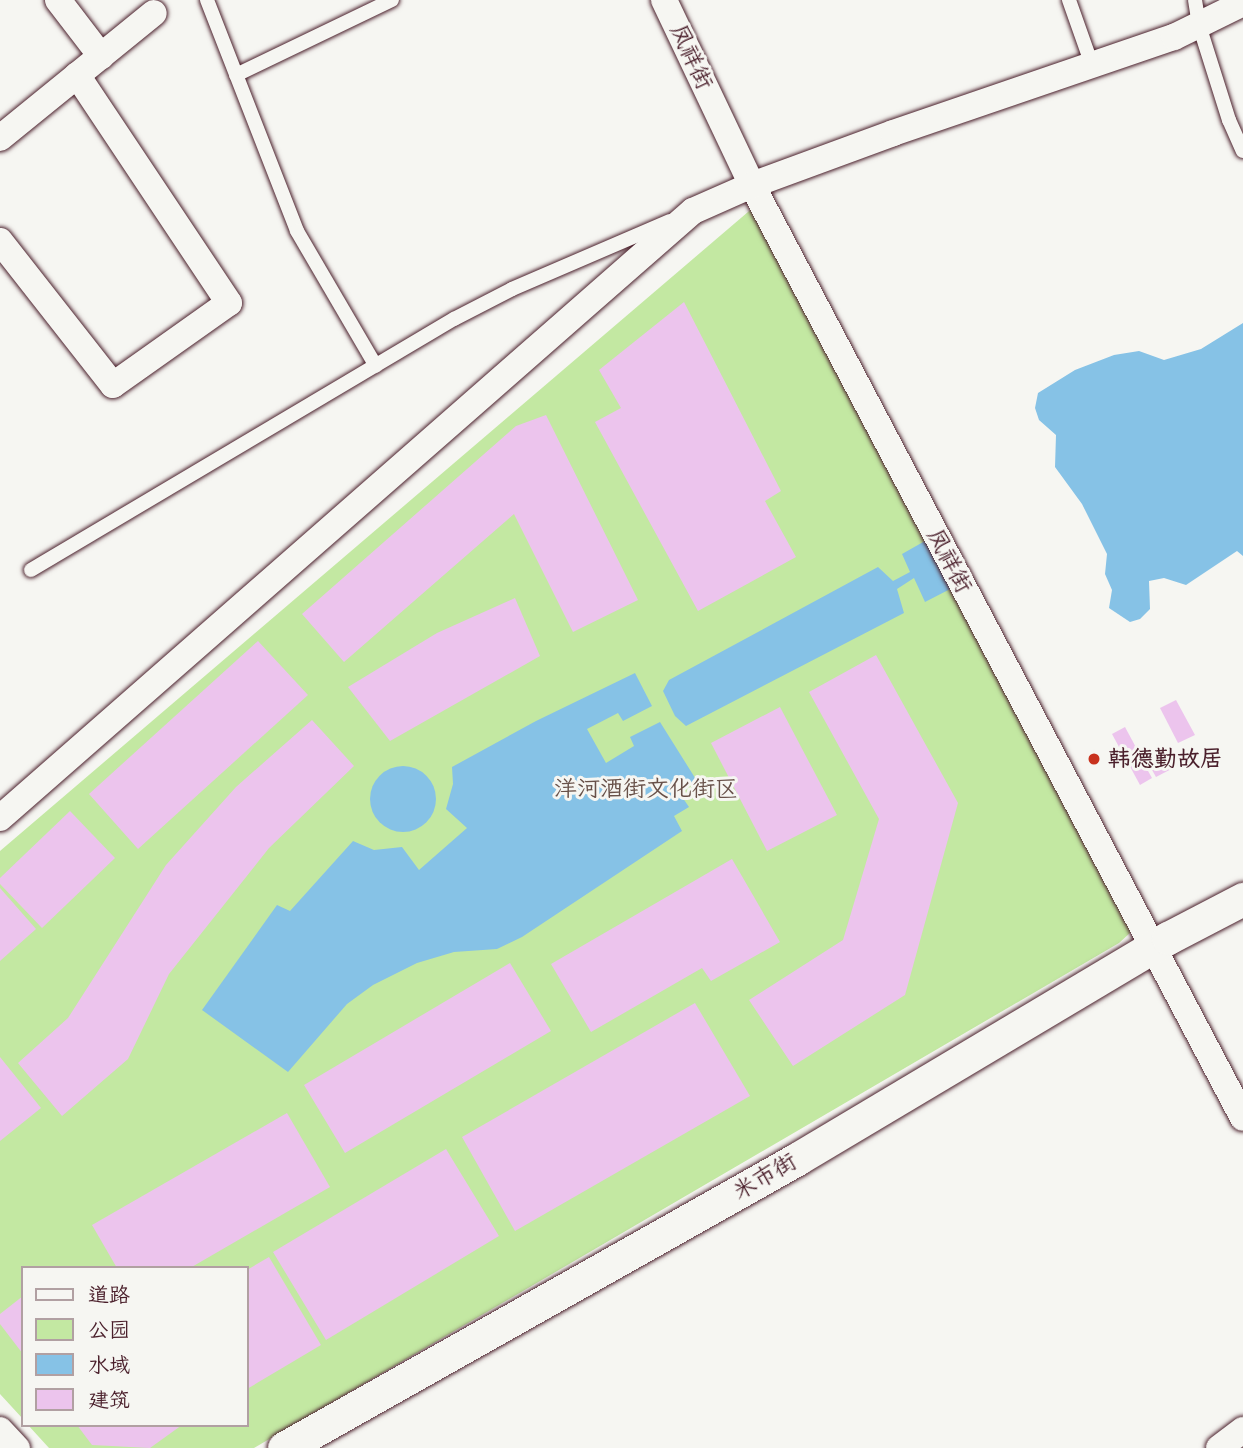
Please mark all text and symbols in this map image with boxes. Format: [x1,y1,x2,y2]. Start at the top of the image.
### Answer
street label: 凤祥街 [664,20,718,94]
street label: 凤祥街 [921,524,977,598]
place label: 韩德勤故居 [1108,745,1223,773]
marker: 韩德勤故居 [1086,751,1102,767]
park label: 洋河酒街文化街区 [554,775,738,803]
street label: 米市街 [728,1148,802,1206]
legend [21,1266,248,1427]
text: 道路 [88,1281,130,1310]
text: 公园 [88,1316,130,1345]
text: 水域 [88,1351,130,1380]
text: 建筑 [88,1386,130,1415]

